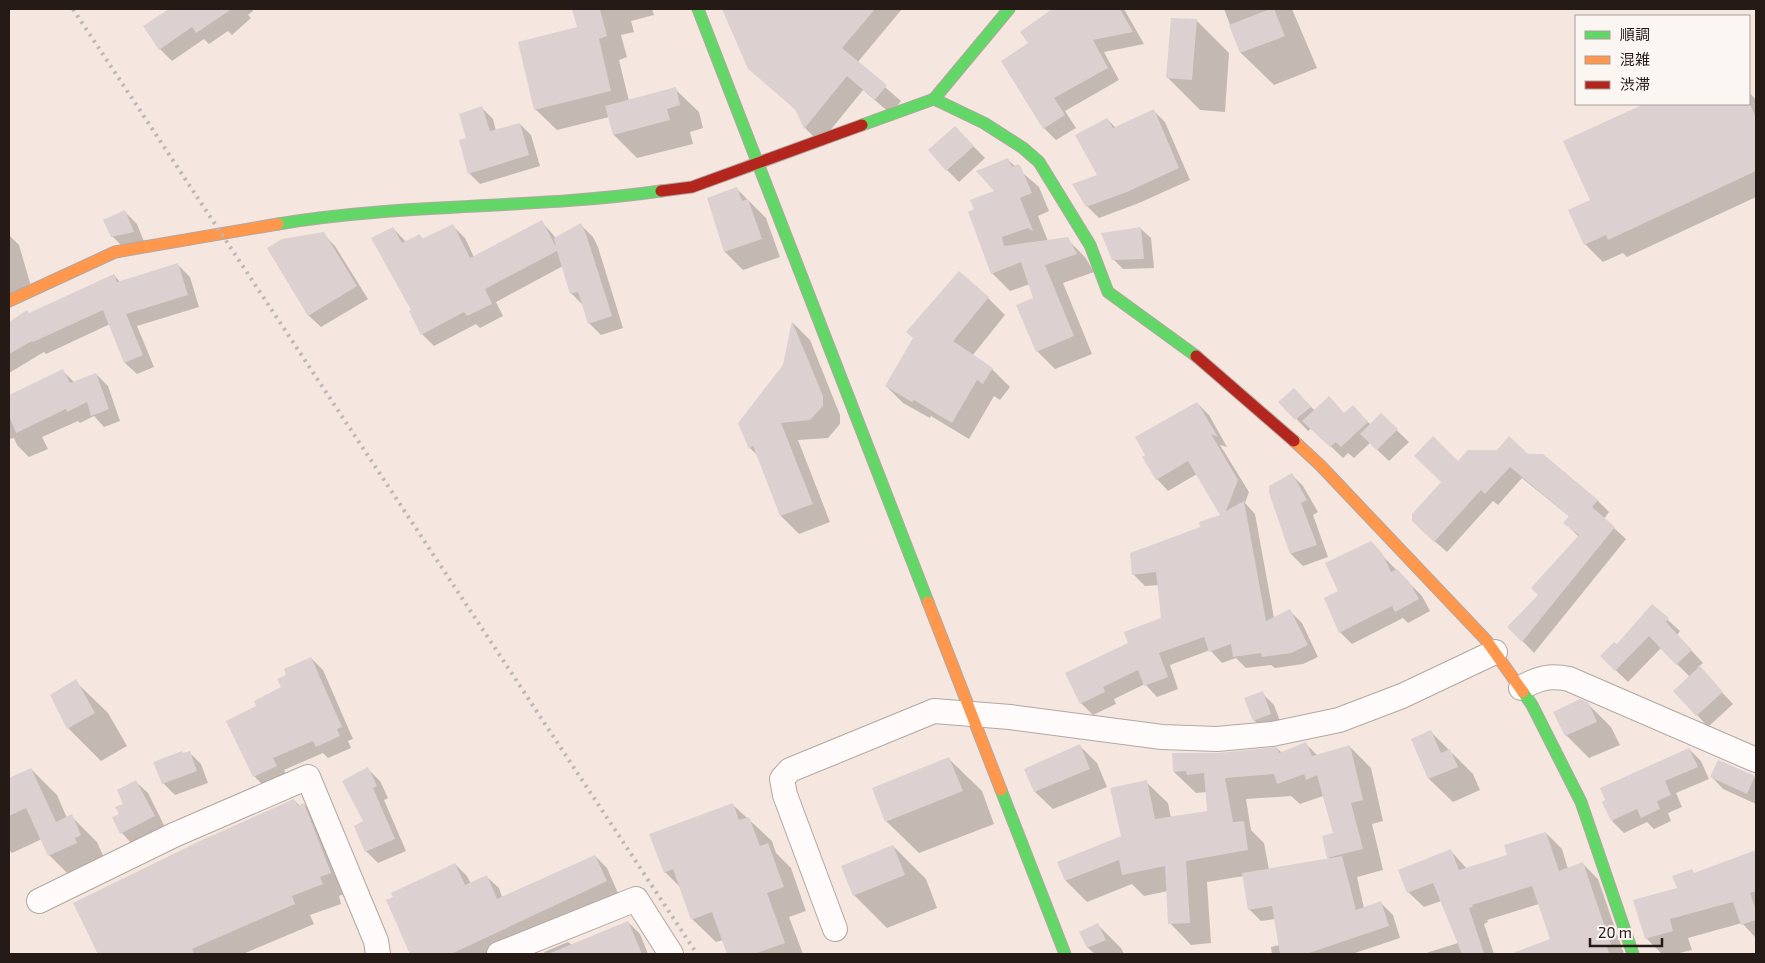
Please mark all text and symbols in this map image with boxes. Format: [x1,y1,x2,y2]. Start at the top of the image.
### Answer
legend [1575,15,1750,105]
text: 順調 [1620,25,1650,43]
text: 混雑 [1620,50,1650,68]
text: 渋滞 [1620,75,1650,93]
scale bar [1590,916,1662,948]
text: 20 m [1598,923,1632,941]

